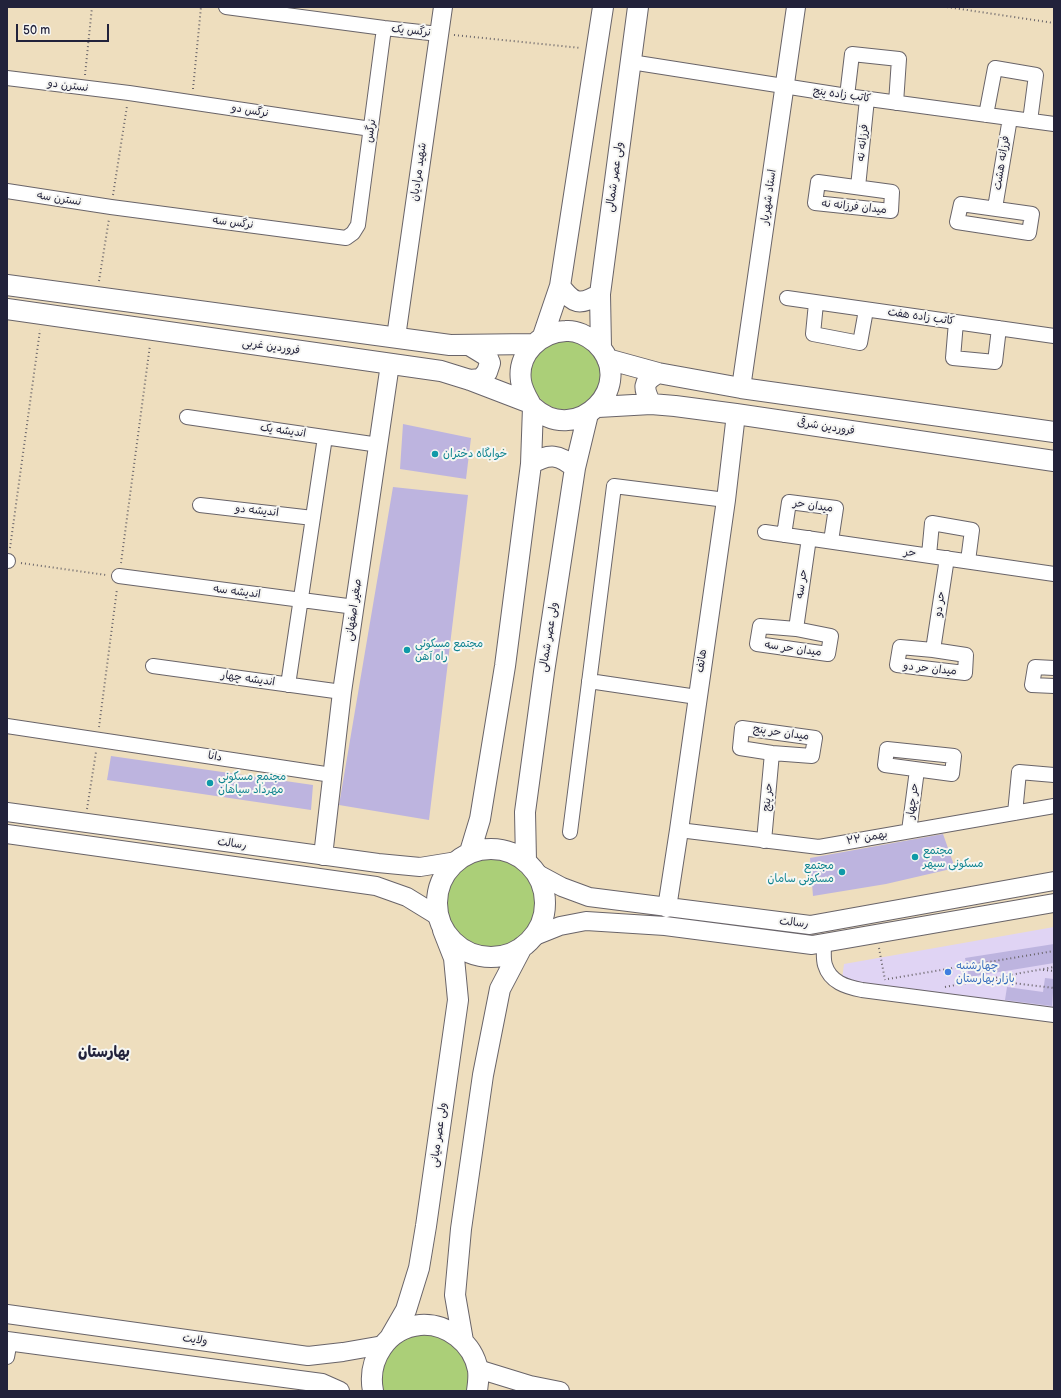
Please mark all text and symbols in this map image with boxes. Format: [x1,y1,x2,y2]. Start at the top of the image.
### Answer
scale bar [18,16,111,42]
street label: نرگس یک [391,22,431,40]
text: 50 m [23,23,50,38]
street label: نسترن دو [47,77,89,95]
street label: کاتب زاده پنج [812,84,872,106]
street label: نرگس دو [231,102,269,120]
street label: نرگس [363,118,379,144]
street label: فرزانه نه [854,124,872,162]
street label: فرزانه هشت [991,135,1013,191]
street label: ولی عصر شمالی [604,141,626,213]
street label: شهید مرادیان [408,142,430,202]
street label: استاد شهریار [759,168,779,226]
street label: نسترن سه [36,189,82,209]
street label: میدان فرزانه نه [821,197,887,217]
street label: نرگس سه [212,214,254,232]
street label: کاتب زاده هفت [887,306,955,328]
street label: فروردین غربی [241,336,301,358]
street label: فروردین شرقی [796,416,856,438]
street label: اندیشه یک [259,421,307,441]
place label: خوابگاه دختران [443,447,507,461]
marker: خوابگاه دختران [430,449,440,459]
street label: میدان حر [792,497,834,515]
street label: اندیشه دو [235,502,279,520]
street label: حر [903,546,917,560]
street label: حر سه [793,569,811,599]
street label: صغیر اصفهانی [343,578,365,642]
street label: اندیشه سه [213,583,261,601]
street label: حر دو [932,590,948,618]
street label: ولی عصر شمالی [537,601,561,673]
place label: مجتمع مسکونی راه آهن [415,637,483,663]
street label: میدان حر سه [764,638,822,660]
marker: مجتمع مسکونی راه آهن [402,645,412,655]
street label: هاتف [694,649,710,673]
street label: میدان حر دو [903,660,957,678]
street label: اندیشه چهار [220,669,276,689]
street label: میدان حر پنج [752,723,810,743]
street label: دانا [207,749,223,765]
place label: مجتمع مسکونی مهرداد سپاهان [218,770,286,796]
marker: مجتمع مسکونی مهرداد سپاهان [205,778,215,788]
street label: حر پنج [760,782,776,812]
street label: حر چهار [904,782,922,820]
street label: ۲۲ بهمن [845,828,889,848]
street label: رسالت [216,835,248,853]
place label: مجتمع مسکونی سپهر [923,844,983,870]
marker: مجتمع مسکونی سپهر [910,852,920,862]
place label: مجتمع مسکونی سامان [768,859,834,885]
marker: مجتمع مسکونی سامان [837,867,847,877]
street label: رسالت [779,915,809,931]
place label: چهارشنبه بازار بهارستان [956,959,1015,985]
marker: چهارشنبه بازار بهارستان [943,967,953,977]
district label: بهارستان [78,1044,130,1062]
street label: ولی عصر میانی [428,1102,450,1168]
street label: ولایت [182,1332,208,1348]

